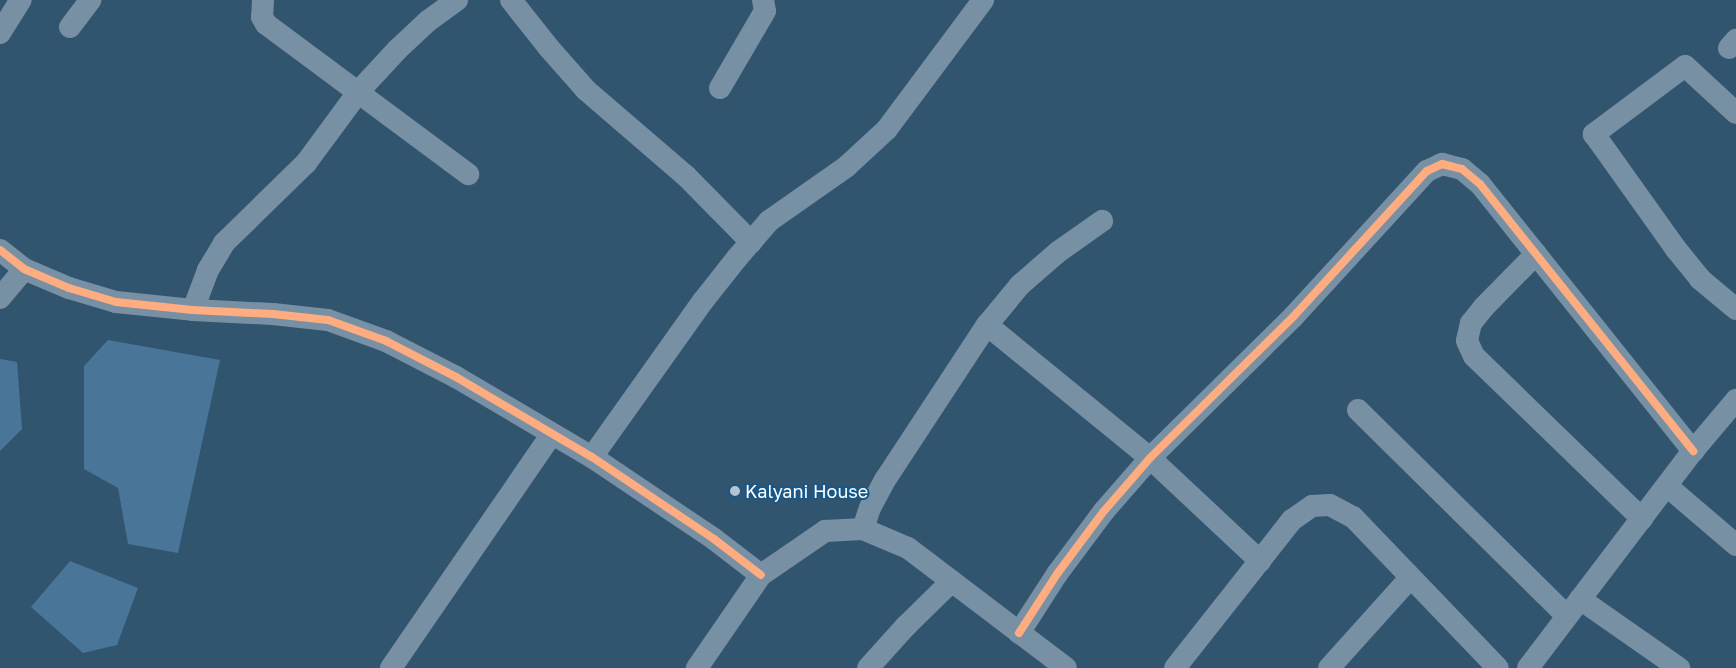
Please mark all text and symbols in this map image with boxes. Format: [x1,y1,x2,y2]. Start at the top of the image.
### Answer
place label: Kalyani House [745,480,868,502]
marker: Kalyani House [729,485,741,497]

